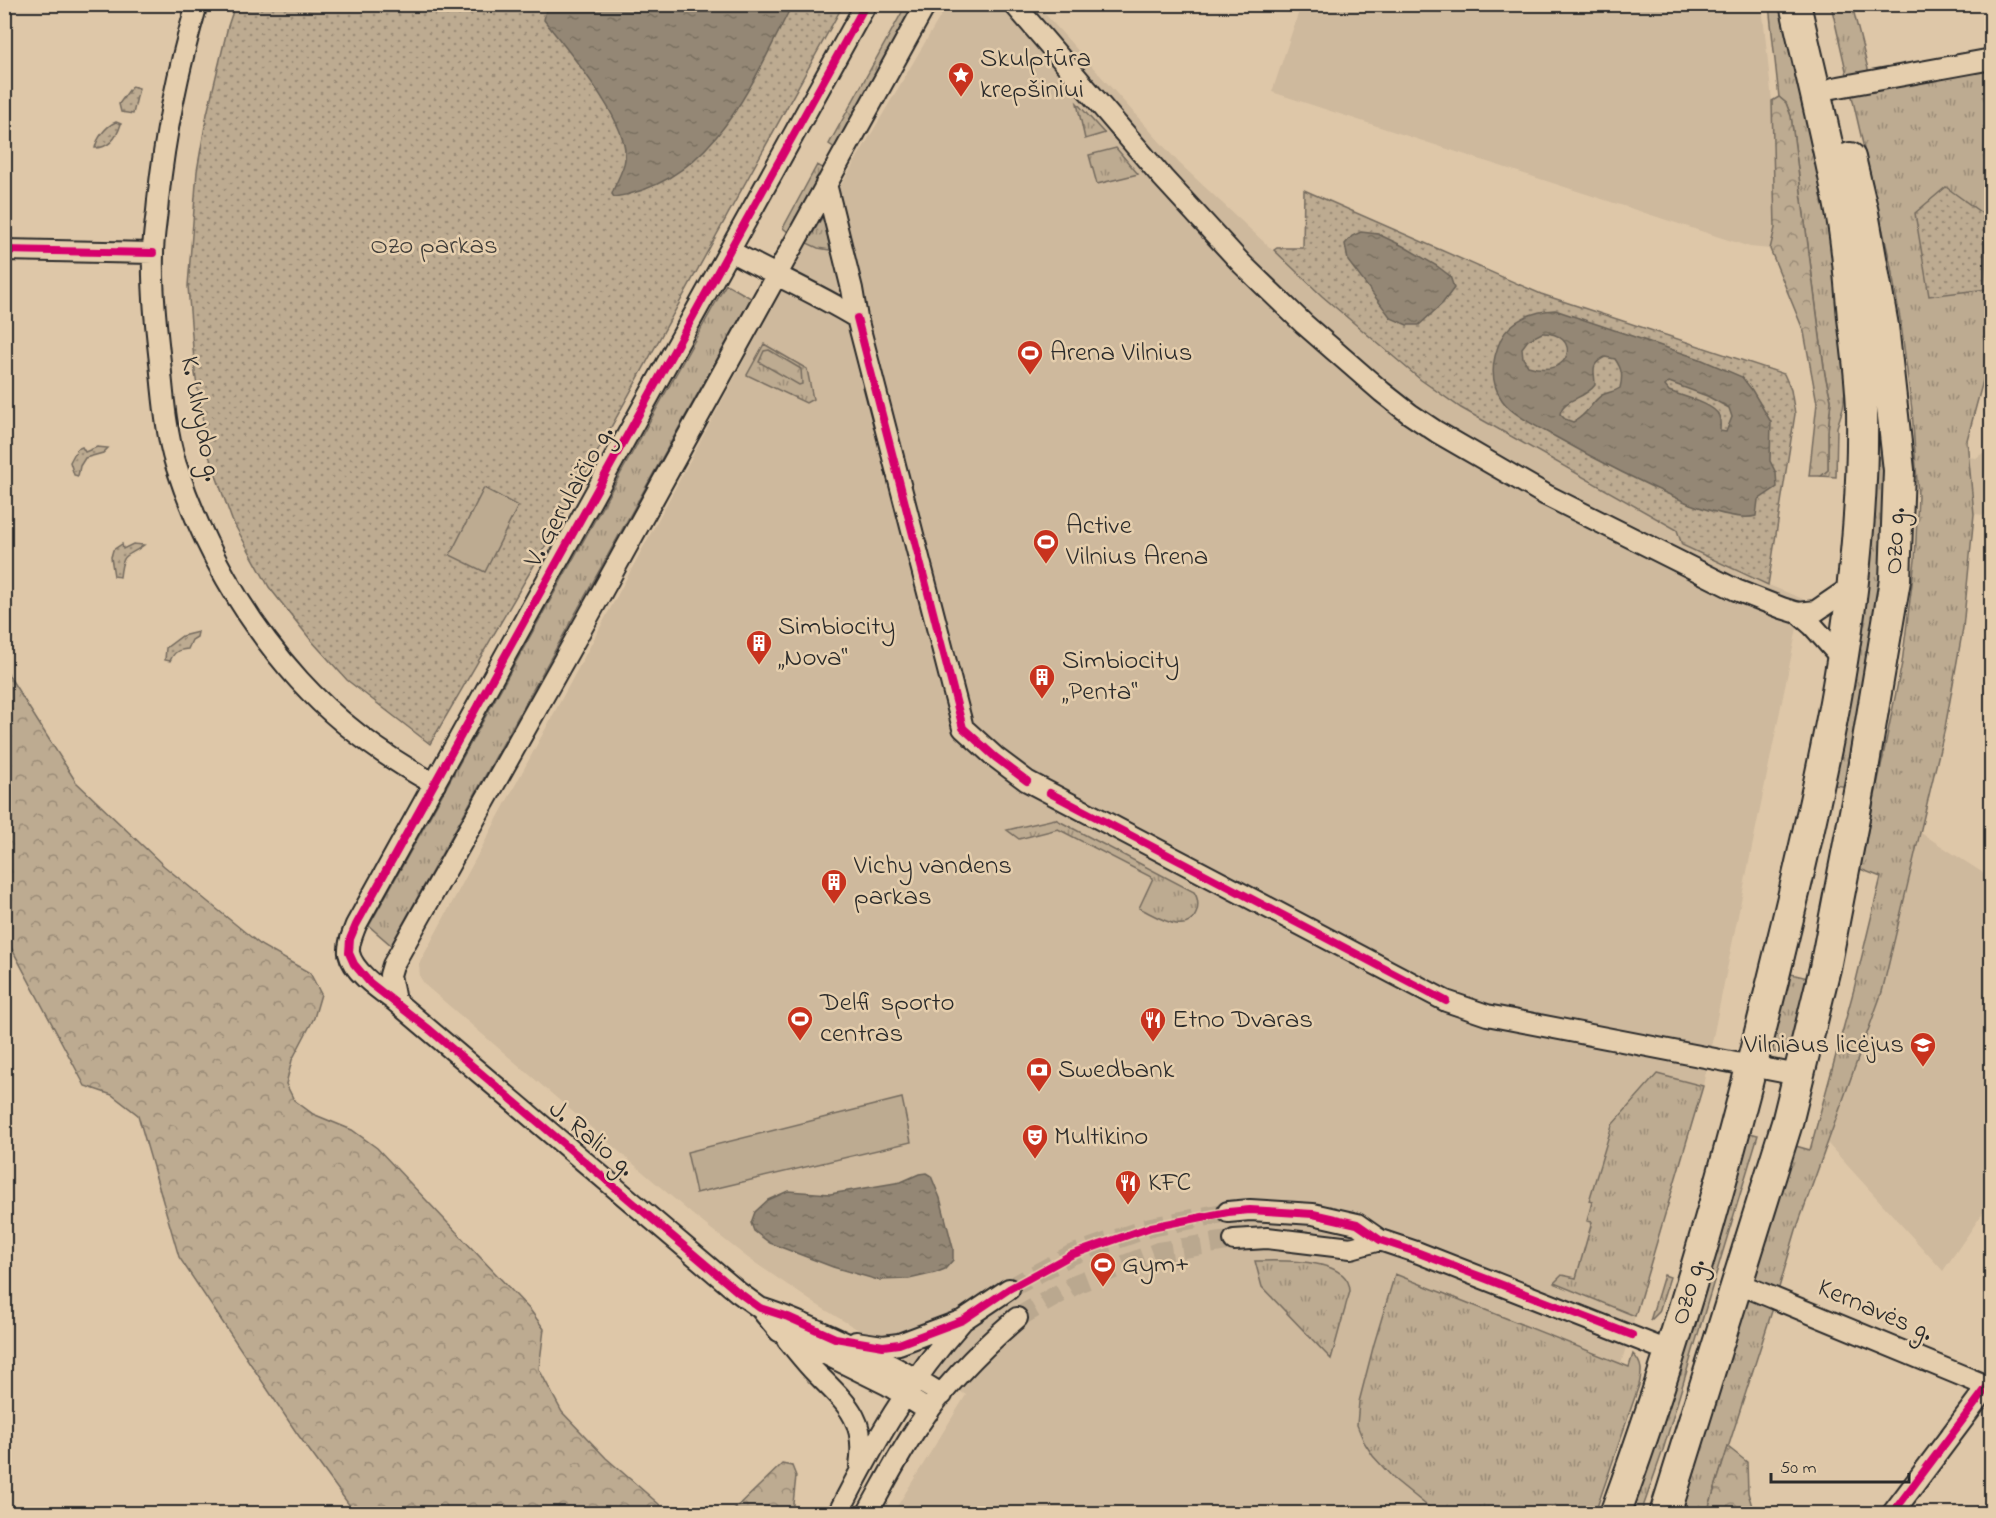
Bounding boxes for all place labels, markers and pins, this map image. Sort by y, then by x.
place label: Skulptūra krepšiniui [980,40,1091,110]
place icon: Skulptūra krepšiniui [946,60,976,98]
place label: Arena Vilnius [1050,334,1192,373]
sports icon: Arena Vilnius [1015,338,1045,376]
place label: Active Vilnius Arena [1065,507,1208,577]
sports icon: Active Vilnius Arena [1031,527,1061,565]
place label: Simbiocity „Nova“ [778,608,895,678]
building icon: Simbiocity „Nova“ [744,628,774,666]
place label: Simbiocity „Penta“ [1062,642,1179,712]
building icon: Simbiocity „Penta“ [1027,662,1057,700]
place label: Vichy vandens parkas [853,847,1012,917]
building icon: Vichy vandens parkas [819,867,849,905]
place label: Delfi sporto centras [819,984,955,1054]
place label: Etno Dvaras [1172,1001,1313,1040]
sports icon: Delfi sporto centras [785,1004,815,1042]
restaurant icon: Etno Dvaras [1138,1005,1168,1043]
place label: Vilniaus licėjus [1743,1026,1904,1065]
school or university icon: Vilniaus licėjus [1908,1030,1938,1068]
place label: Swedbank [1058,1051,1174,1090]
bank icon: Swedbank [1024,1055,1054,1093]
place label: Multikino [1054,1118,1148,1157]
theatre icon: Multikino [1020,1122,1050,1160]
place label: KFC [1148,1164,1191,1203]
restaurant icon: KFC [1113,1168,1143,1206]
place label: Gym+ [1122,1246,1189,1285]
sports icon: Gym+ [1088,1250,1118,1288]

